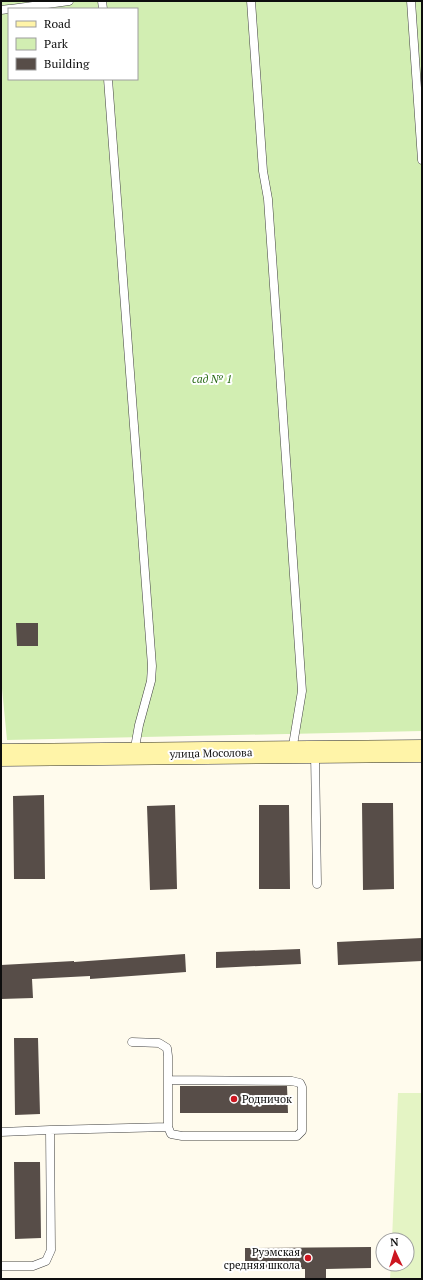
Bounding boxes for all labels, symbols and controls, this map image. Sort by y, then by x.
legend [8,8,138,80]
text: Road [44,16,71,31]
text: Park [44,36,69,51]
text: Building [44,56,90,71]
park label: сад № 1 [192,372,232,386]
street label: улица Мосолова [168,745,253,761]
place label: Родничок [242,1092,292,1106]
marker: Родничок [229,1094,239,1104]
north arrow [375,1232,415,1272]
text: N [390,1235,400,1249]
place label: Руэмская средняя школа [224,1245,300,1272]
marker: Руэмская средняя школа [303,1253,313,1263]

